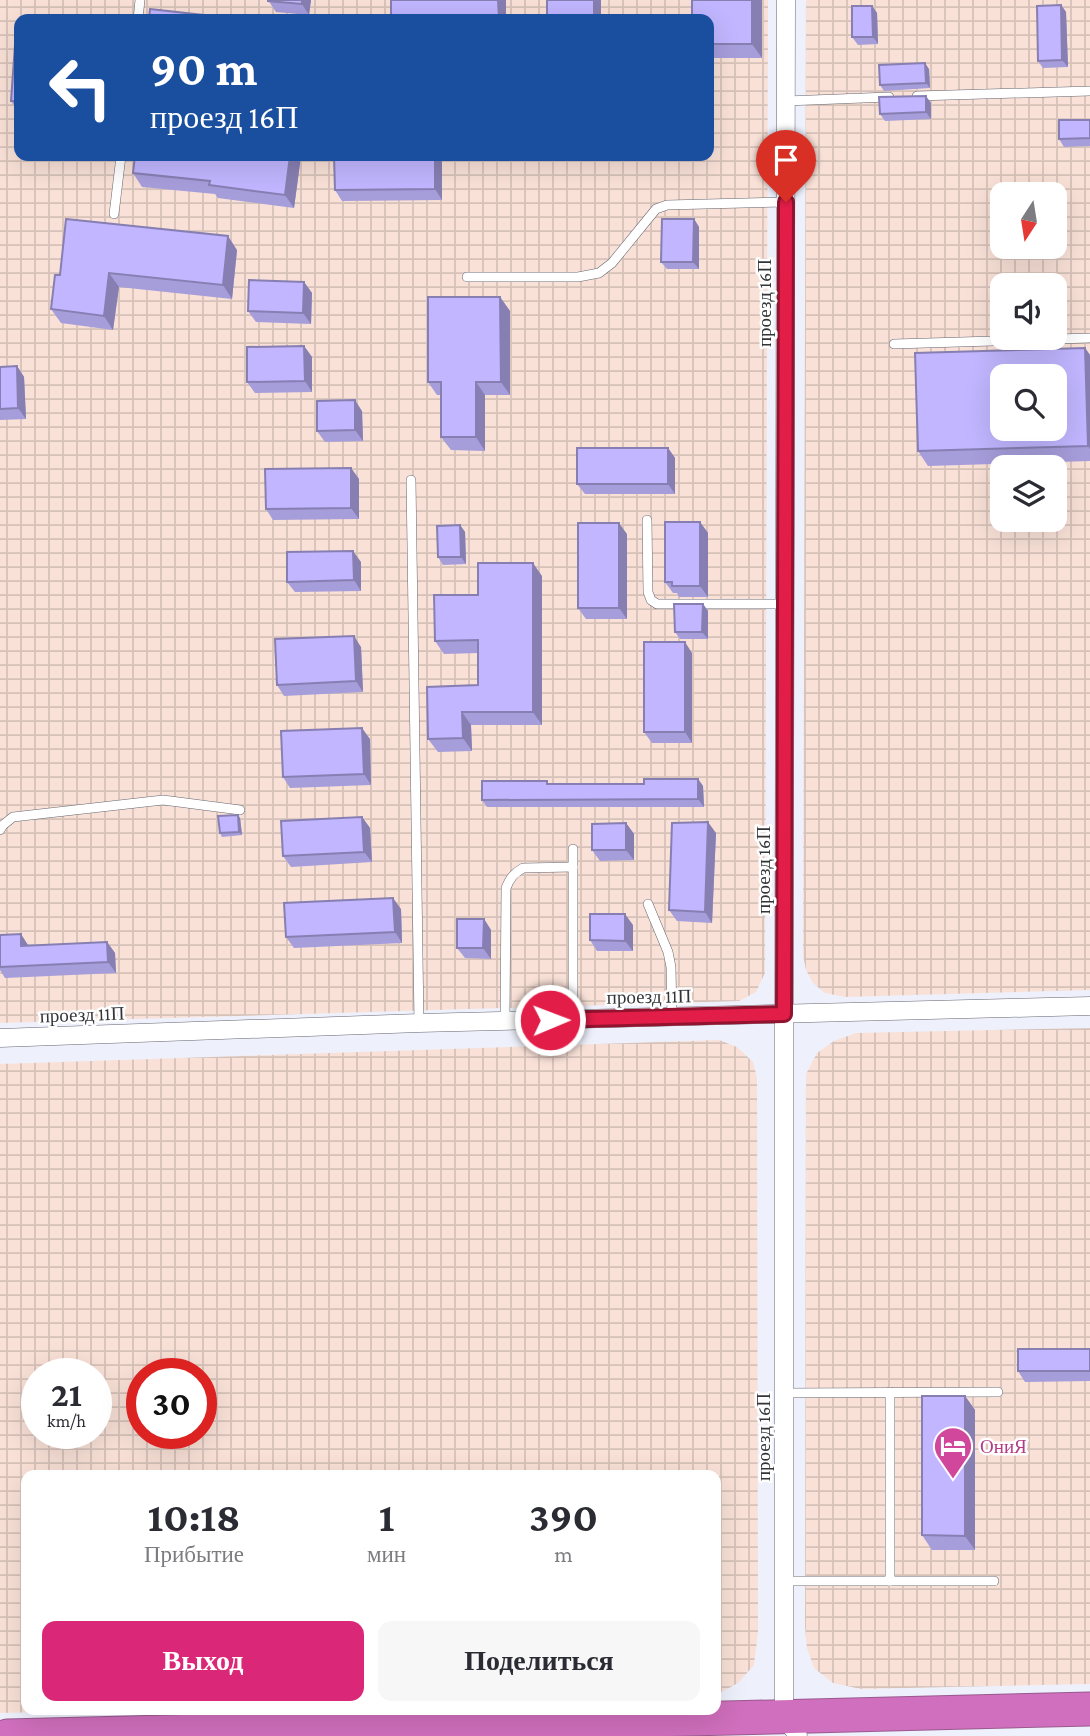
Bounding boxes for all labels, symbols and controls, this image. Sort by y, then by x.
text: 90 m [150,41,257,96]
icon: left [35,42,126,133]
text: проезд 16П [150,99,298,135]
pin [756,130,816,202]
icon: arrive [767,141,805,179]
north arrow [990,182,1068,259]
map controls [990,182,1067,532]
street label: проезд 16П [754,259,775,347]
button: sound [990,273,1067,350]
button: search [990,364,1067,441]
button: layers [990,455,1067,532]
street label: проезд 16П [753,826,774,914]
position arrow [513,983,587,1057]
street label: проезд 11П [606,985,692,1008]
street label: проезд 11П [39,1003,125,1026]
speed limit sign: 30 [126,1358,217,1449]
text: 21 [51,1375,82,1414]
street label: проезд 16П [753,1393,774,1481]
text: km/h [47,1411,86,1431]
hotel icon: ОниЯ [932,1425,974,1480]
place label: ОниЯ [980,1436,1027,1457]
text: 10:18 [147,1493,241,1540]
text: 1 [379,1493,394,1540]
text: 390 [529,1493,598,1540]
text: Прибытие [144,1541,244,1567]
text: мин [367,1541,406,1567]
text: m [554,1541,573,1567]
button: Выход [42,1621,364,1701]
button: Поделиться [378,1621,700,1701]

